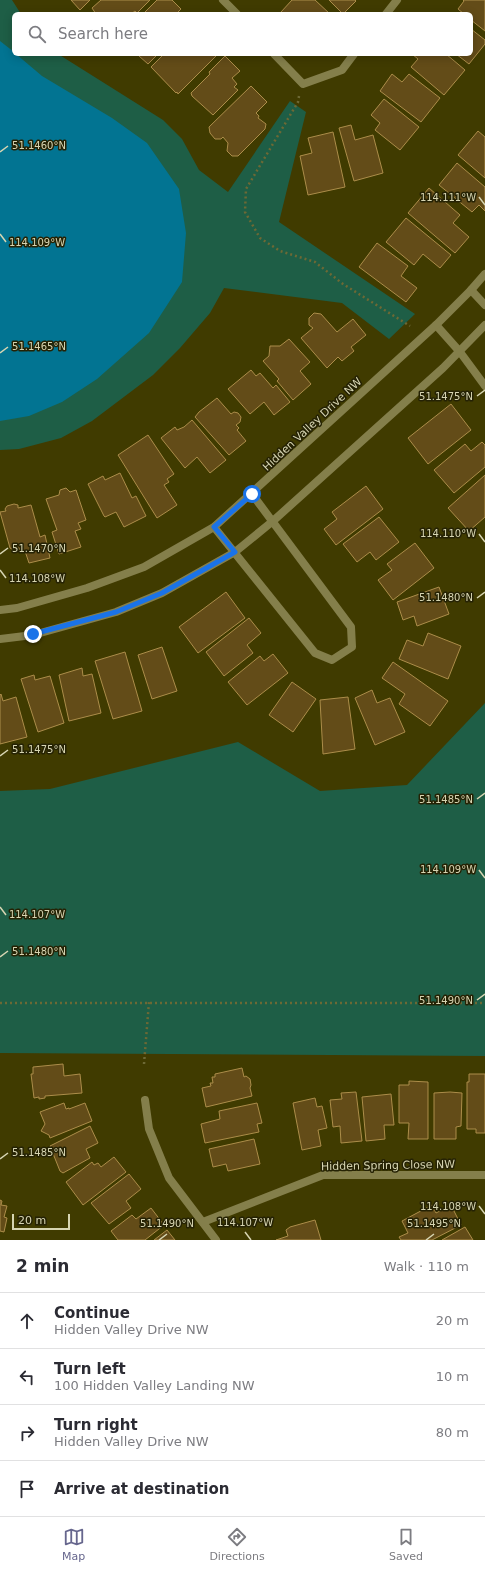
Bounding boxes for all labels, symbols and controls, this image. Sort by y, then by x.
search box [12,12,473,56]
icon: search [26,23,48,45]
text: Search here [58,25,148,43]
text: 51.1460°N [12,140,66,151]
text: 114.111°W [420,192,476,203]
text: 114.109°W [9,237,65,248]
text: 51.1465°N [12,341,66,352]
street label: Hidden Valley Drive NW [260,375,365,474]
text: 51.1475°N [419,391,473,402]
route start [243,485,261,503]
text: 114.110°W [420,528,476,539]
text: 51.1470°N [12,543,66,554]
text: 114.108°W [9,573,65,584]
text: 51.1480°N [419,592,473,603]
route end [24,625,42,643]
text: 51.1475°N [12,744,66,755]
text: 51.1485°N [419,794,473,805]
text: 114.109°W [420,864,476,875]
text: 114.107°W [9,909,65,920]
text: 51.1480°N [12,946,66,957]
text: 51.1490°N [419,995,473,1006]
text: 51.1485°N [12,1147,66,1158]
street label: Hidden Spring Close NW [321,1158,455,1173]
text: 114.108°W [420,1201,476,1212]
scale bar [12,1212,70,1231]
text: 20 m [18,1214,46,1227]
text: 114.107°W [217,1217,273,1228]
text: 51.1490°N [140,1218,194,1229]
text: 51.1495°N [407,1218,461,1229]
text: 2 min [16,1256,69,1276]
text: Walk · 110 m [384,1259,469,1274]
text: Continue [54,1304,130,1322]
icon: ahead [16,1310,38,1332]
text: 20 m [436,1313,469,1328]
text: Hidden Valley Drive NW [54,1322,209,1337]
text: Turn left [54,1360,126,1378]
icon: left [16,1366,38,1388]
text: 10 m [436,1369,469,1384]
text: 100 Hidden Valley Landing NW [54,1378,255,1393]
text: Turn right [54,1416,138,1434]
icon: right [16,1422,38,1444]
text: 80 m [436,1425,469,1440]
text: Hidden Valley Drive NW [54,1434,209,1449]
icon: arrive [16,1478,38,1500]
text: Arrive at destination [54,1480,229,1498]
tab: Map [62,1526,85,1563]
tab: Directions [209,1526,265,1563]
tab: Saved [389,1526,423,1563]

